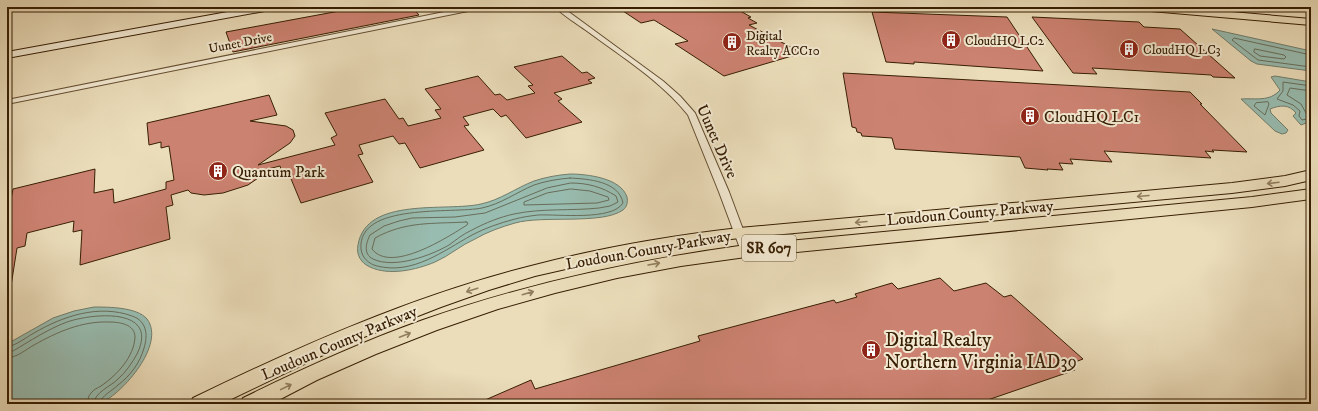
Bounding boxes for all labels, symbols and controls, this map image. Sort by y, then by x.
place label: Digital Realty ACC10 [746,28,820,59]
street label: Uunet Drive [207,29,273,57]
building icon: CloudHQ LC2 [940,29,962,51]
building icon: Digital Realty ACC10 [721,31,743,53]
place label: CloudHQ LC2 [965,33,1045,49]
building icon: CloudHQ LC3 [1118,38,1140,60]
place label: CloudHQ LC3 [1143,42,1221,58]
street label: Uunet Drive [692,101,742,182]
building icon: CloudHQ LC1 [1019,105,1041,127]
place label: CloudHQ LC1 [1044,107,1140,127]
building icon: Quantum Park [207,160,229,182]
place label: Quantum Park [232,162,325,182]
one-way arrow [1267,179,1280,187]
one-way arrow [1137,192,1150,200]
street label: Loudoun County Parkway [886,196,1055,230]
one-way arrow [855,218,868,226]
street label: Loudoun County Parkway [564,226,733,274]
road number: SR 607 [742,235,796,261]
one-way arrow [647,259,660,267]
one-way arrow [465,287,478,294]
one-way arrow [521,289,534,296]
street label: Loudoun County Parkway [258,301,421,385]
place label: Digital Realty Northern Virginia IAD39 [885,329,1077,374]
one-way arrow [398,330,410,338]
building icon: Digital Realty Northern Virginia IAD39 [860,339,882,361]
one-way arrow [279,383,291,390]

